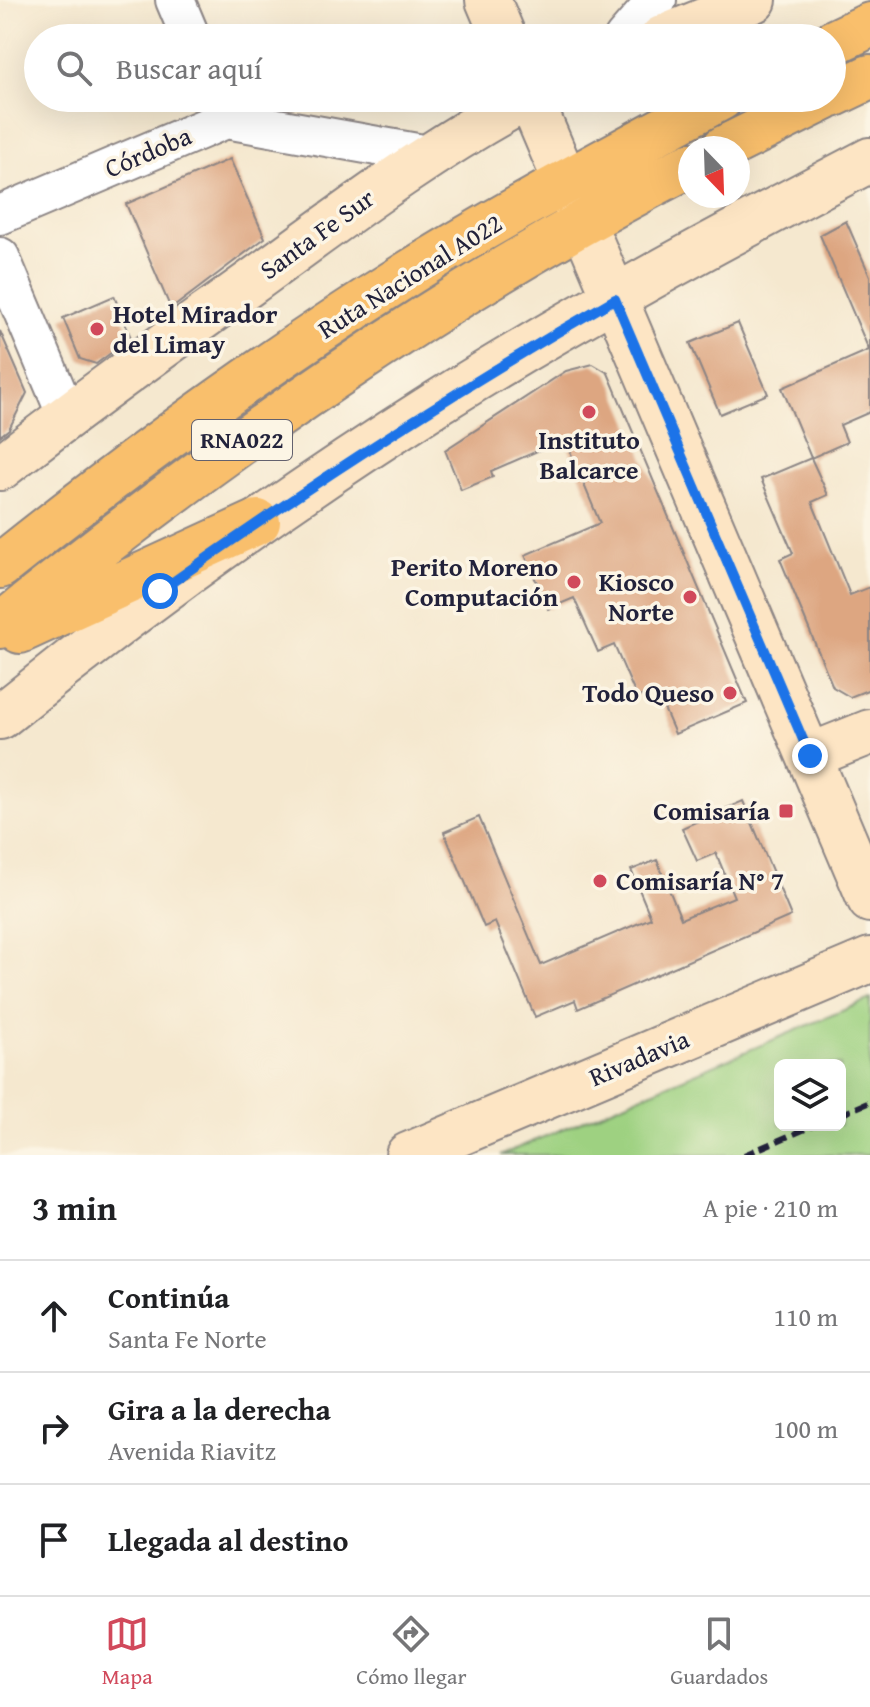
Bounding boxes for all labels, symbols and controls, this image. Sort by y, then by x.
search box [24,24,846,112]
icon: search [52,46,96,90]
text: Buscar aquí [116,46,262,90]
street label: Córdoba [98,116,198,187]
north arrow [678,136,750,208]
street label: Santa Fe Sur [251,178,383,289]
street label: Ruta Nacional A022 [310,203,509,348]
place label: Hotel Mirador del Limay [113,294,277,363]
marker: Hotel Mirador del Limay [88,320,106,338]
marker: Instituto Balcarce [580,403,598,421]
road number: RNA022 [192,420,292,460]
place label: Instituto Balcarce [538,420,640,489]
place label: Perito Moreno Computación [391,547,559,616]
place label: Kiosco Norte [599,562,674,631]
route start [142,573,178,609]
marker: Perito Moreno Computación [565,573,583,591]
marker: Kiosco Norte [681,588,699,606]
place label: Todo Queso [582,673,714,712]
marker: Todo Queso [721,684,739,702]
route end [792,738,828,774]
place label: Comisaría [653,791,771,830]
marker: Comisaría [777,802,795,820]
place label: Comisaría N° 7 [616,861,784,900]
marker: Comisaría N° 7 [591,872,609,890]
street label: Rivadavia [583,1019,696,1096]
map controls [774,1059,846,1131]
button: layers [774,1059,846,1131]
text: 3 min [32,1183,117,1232]
text: A pie · 210 m [703,1188,838,1227]
text: Continúa [108,1275,230,1319]
icon: ahead [32,1294,76,1338]
text: 110 m [773,1297,838,1336]
text: Santa Fe Norte [108,1319,267,1358]
text: Gira a la derecha [108,1387,331,1431]
icon: right [32,1406,76,1450]
text: 100 m [773,1409,838,1448]
text: Avenida Riavitz [108,1431,276,1470]
icon: arrive [32,1518,76,1562]
text: Llegada al destino [108,1518,349,1562]
tab: Mapa [102,1612,153,1692]
tab: Cómo llegar [356,1612,467,1692]
tab: Guardados [670,1612,768,1692]

